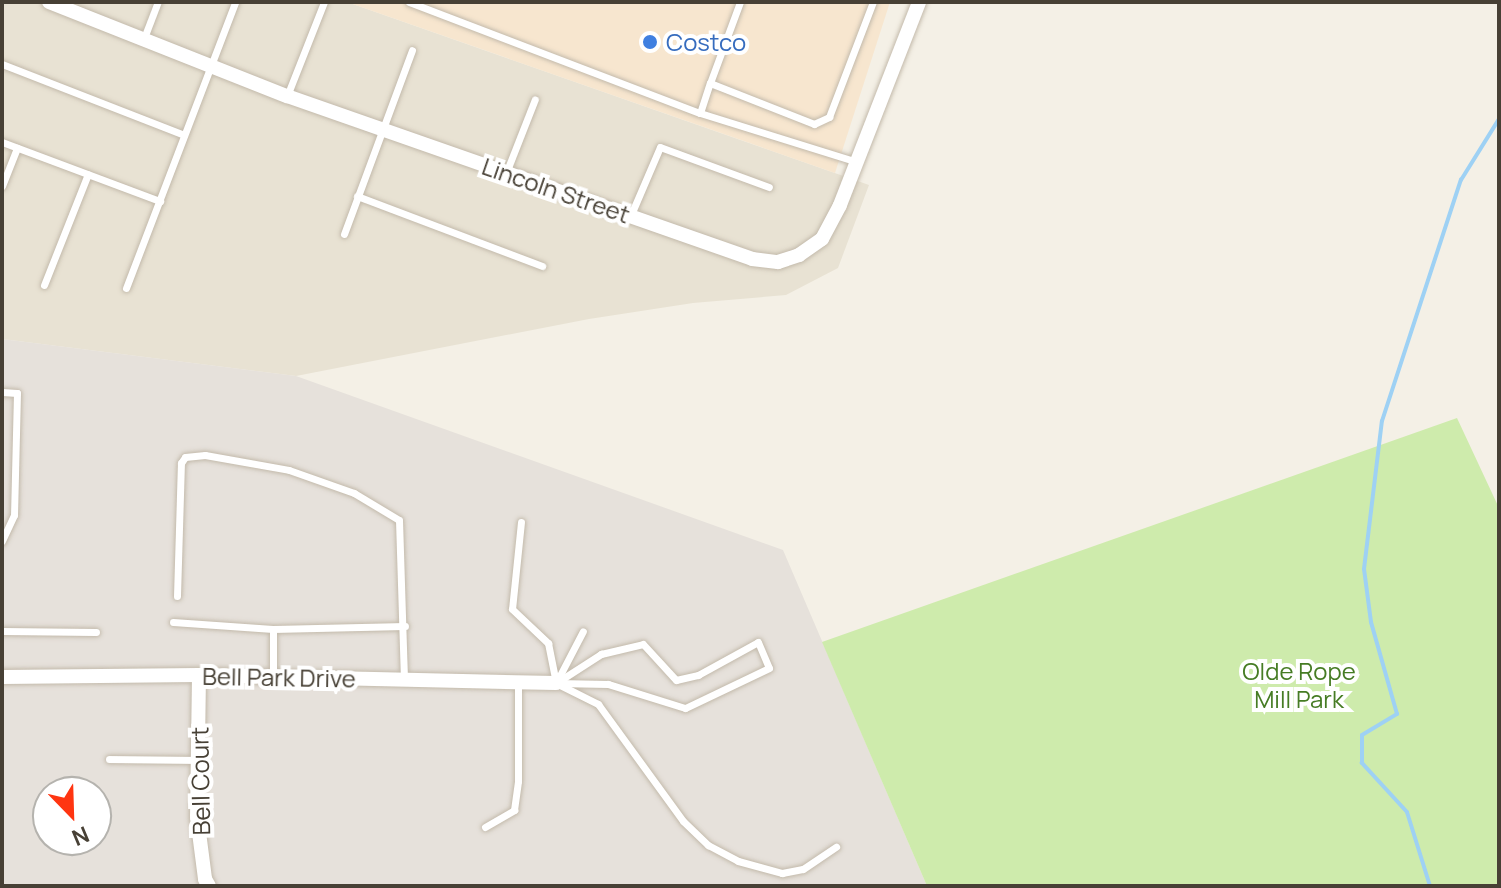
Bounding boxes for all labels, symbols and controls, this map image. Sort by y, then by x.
place label: Costco [666,28,746,56]
marker: Costco [641,33,659,51]
street label: Lincoln Street [478,151,634,229]
park label: Olde Rope Mill Park [1242,657,1356,713]
street label: Bell Park Drive [202,661,356,693]
street label: Bell Court [185,726,215,836]
north arrow [32,776,112,856]
text: N [67,819,94,853]

